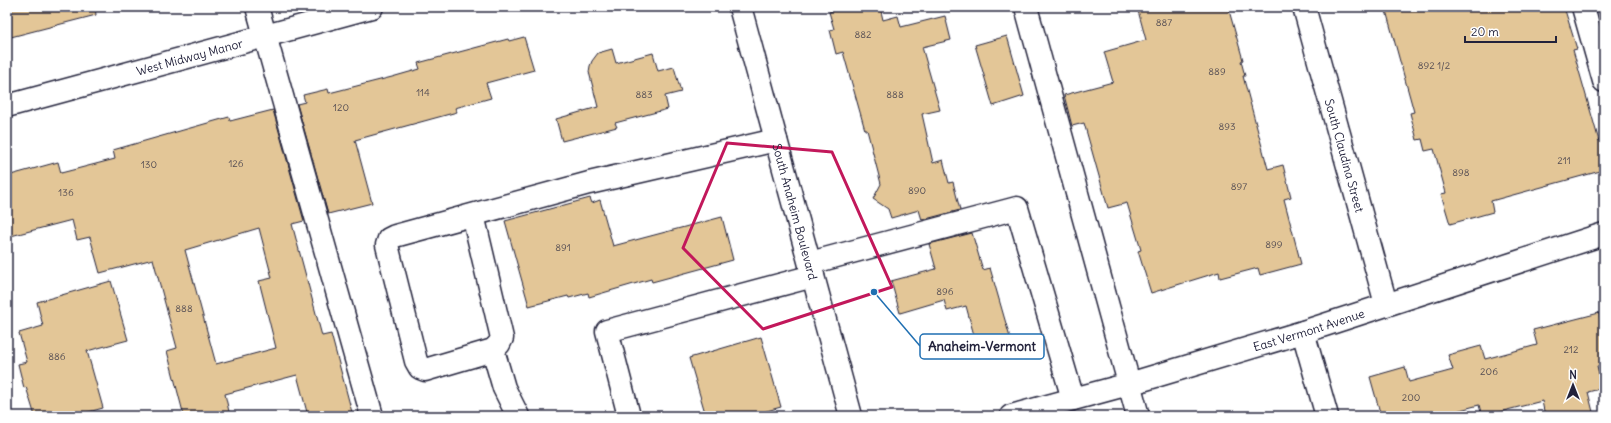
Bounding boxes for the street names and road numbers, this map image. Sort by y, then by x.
street label: West Midway Manor [134,35,244,78]
street label: South Claudina Street [1322,97,1368,214]
street label: South Anaheim Boulevard [770,142,821,281]
street label: East Vermont Avenue [1251,305,1366,354]

